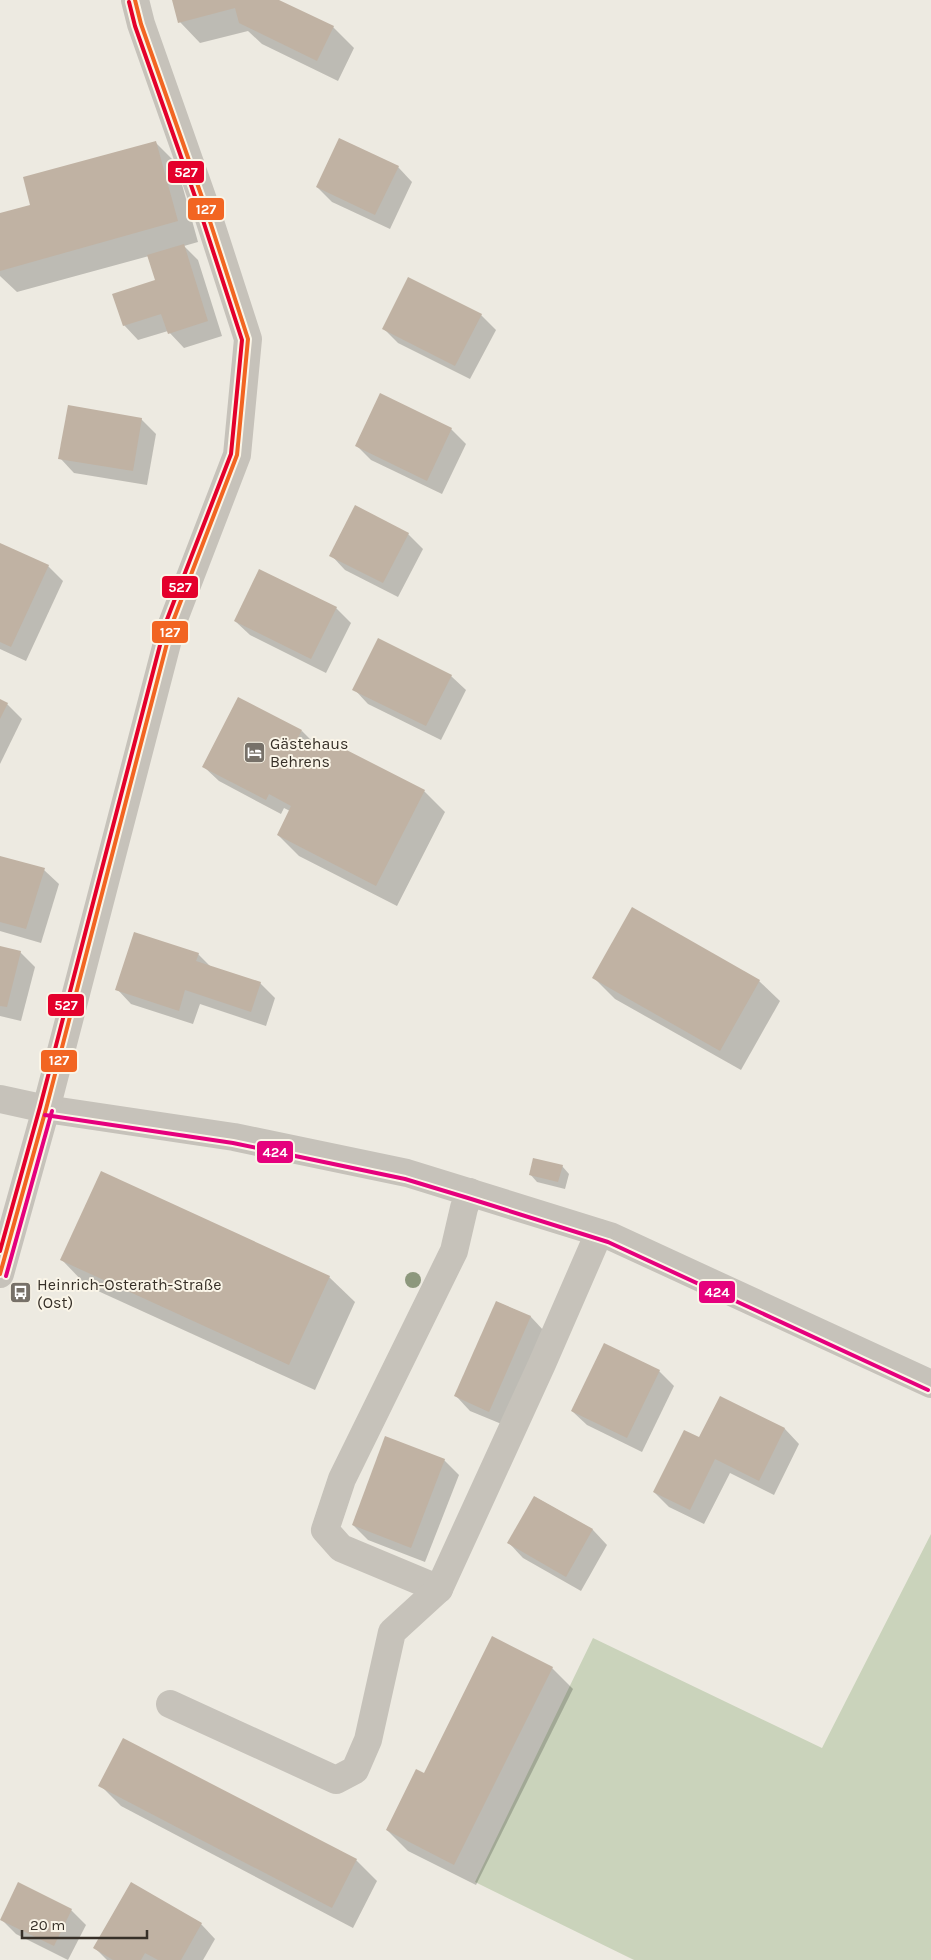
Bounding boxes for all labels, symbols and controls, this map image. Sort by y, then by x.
line badge: 527 [167,160,205,184]
text: 527 [174,164,198,181]
line badge: 127 [187,197,225,221]
text: 127 [196,201,216,218]
line badge: 527 [161,575,199,599]
text: 527 [168,579,192,596]
line badge: 127 [151,620,189,644]
text: 127 [160,624,180,641]
place label: Gästehaus Behrens [270,734,348,771]
hotel icon: Gästehaus Behrens [242,740,266,764]
line badge: 527 [47,993,85,1017]
text: 527 [54,997,78,1014]
line badge: 127 [40,1049,78,1073]
text: 127 [49,1052,69,1069]
line badge: 424 [256,1140,294,1164]
text: 424 [262,1144,288,1161]
place label: Heinrich-Osterath-Straße (Ost) [37,1275,221,1312]
line badge: 424 [698,1280,736,1304]
bus stop icon: Heinrich-Osterath-Straße (Ost) [9,1281,33,1305]
text: 424 [704,1284,730,1301]
scale bar [22,1908,148,1940]
text: 20 m [30,1916,65,1934]

